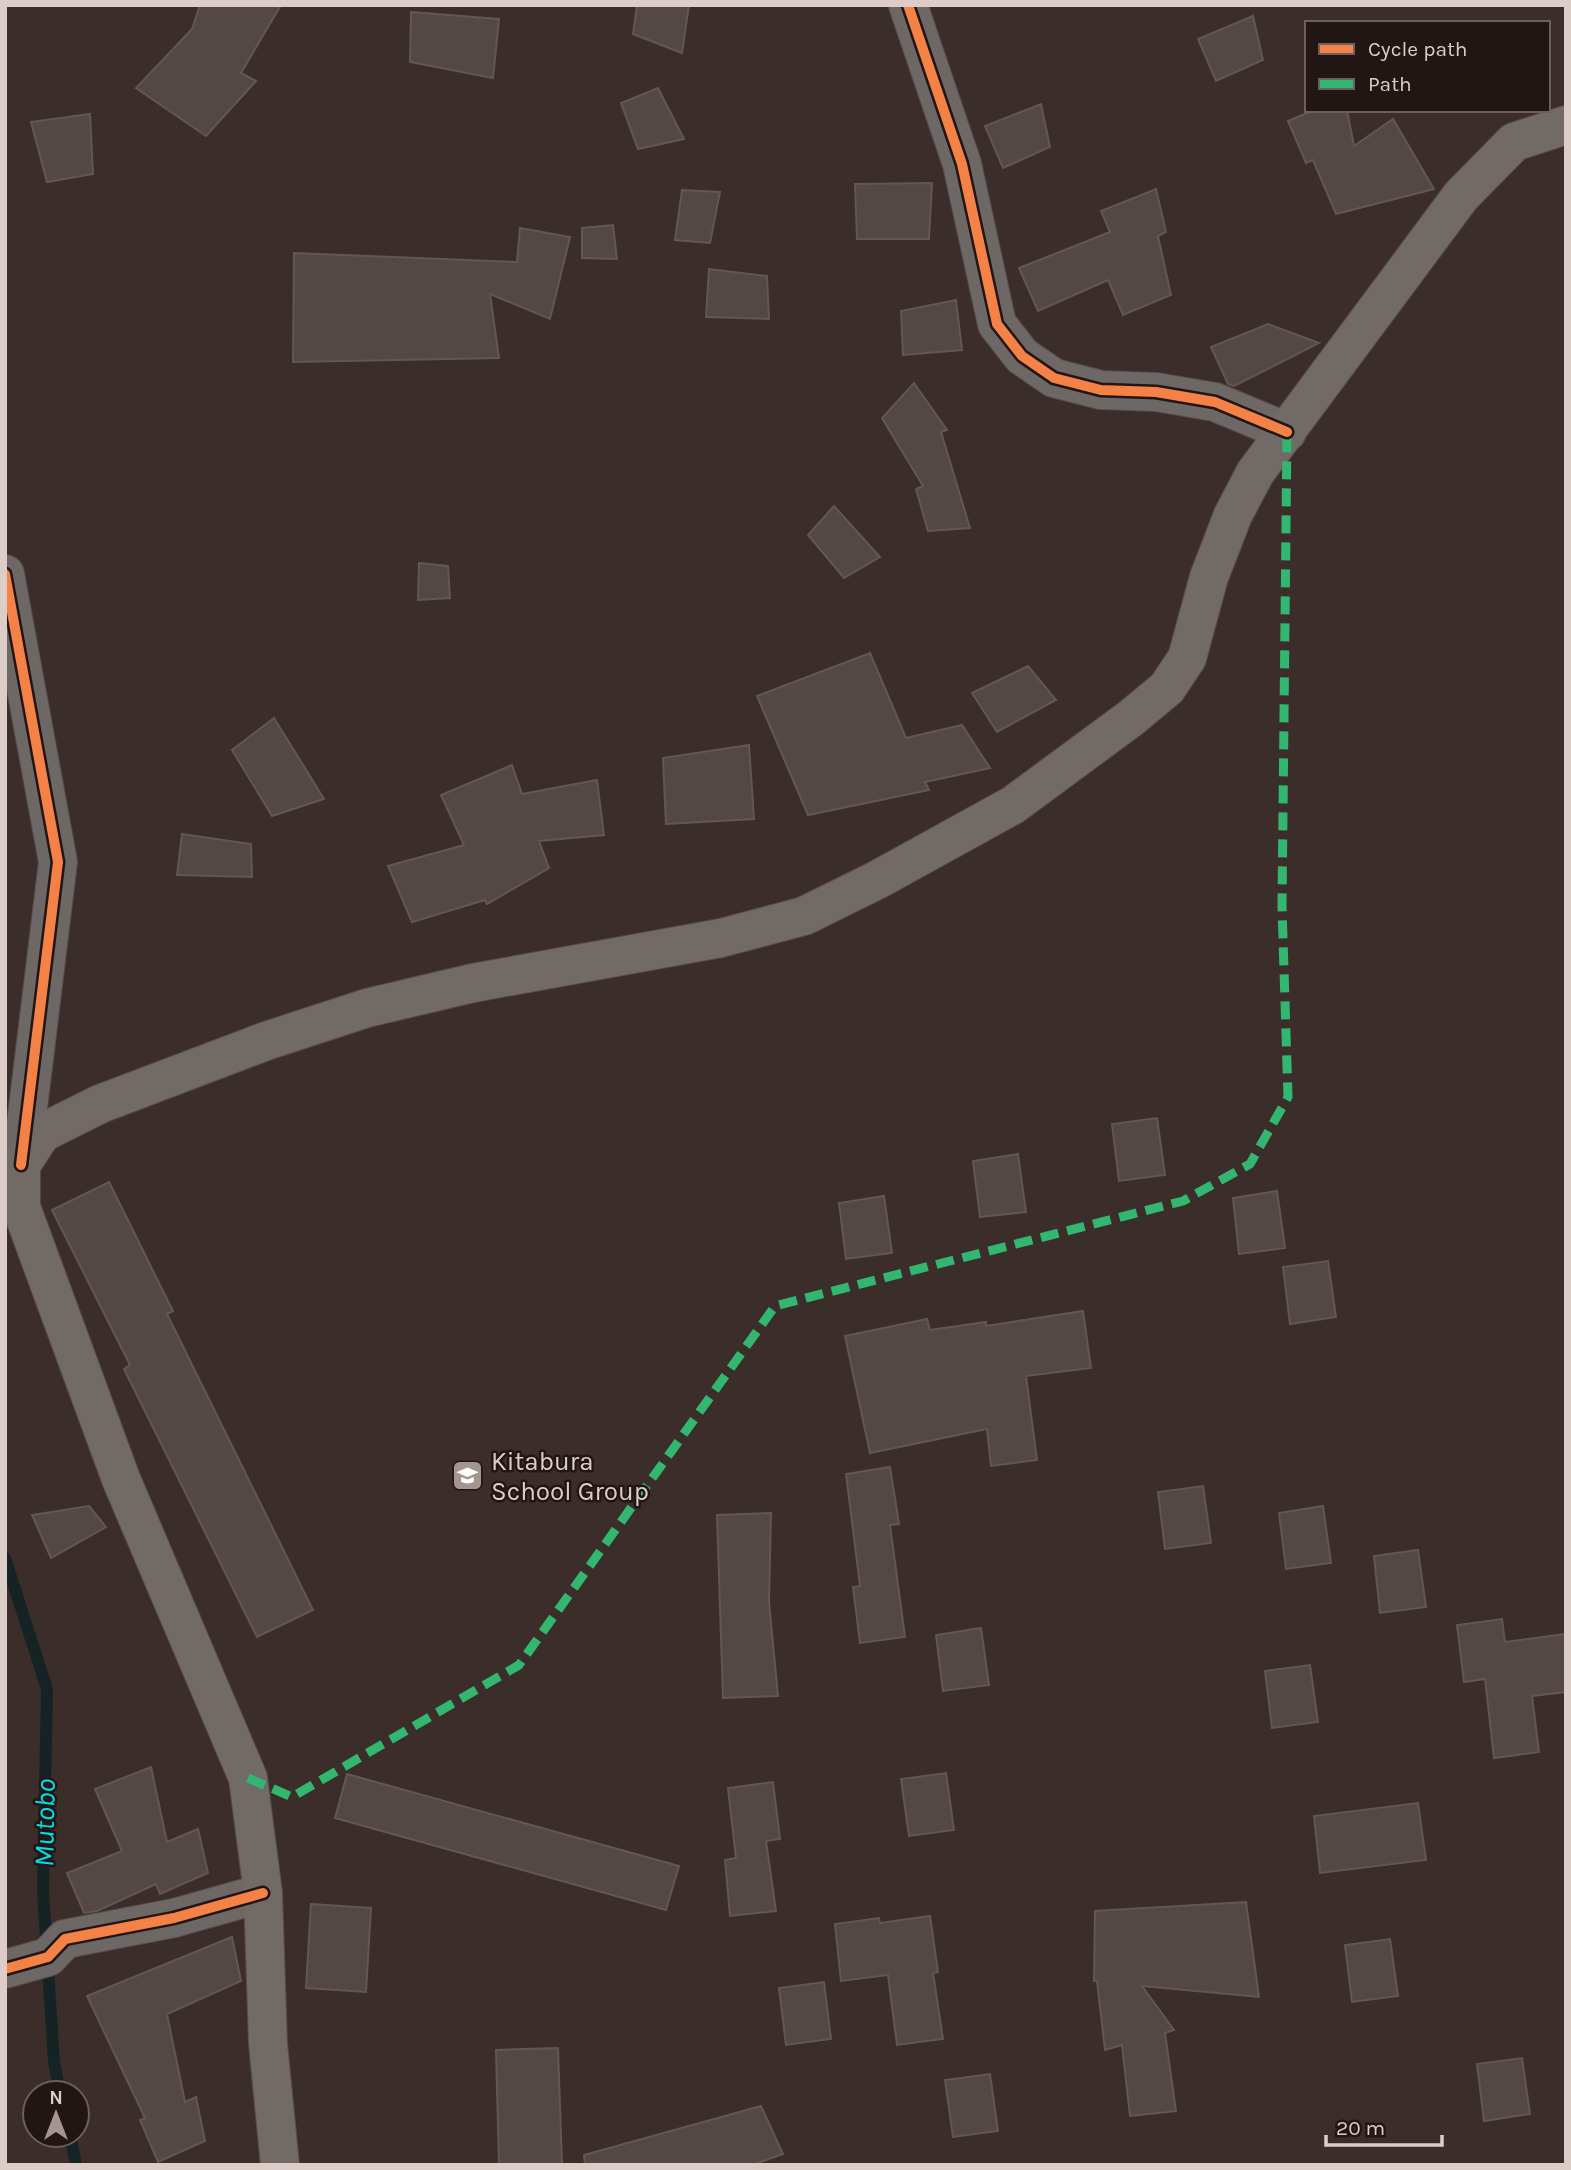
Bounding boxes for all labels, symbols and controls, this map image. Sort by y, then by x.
legend [1305,21,1550,112]
text: Cycle path [1368,37,1468,61]
text: Path [1368,72,1412,96]
place label: Kitabura School Group [491,1446,649,1507]
school or university icon: Kitabura School Group [451,1459,485,1493]
water label: Mutobo [27,1778,62,1867]
north arrow [21,2079,91,2149]
text: N [49,2087,63,2109]
scale bar [1326,2104,1442,2148]
text: 20 m [1336,2116,1385,2140]

